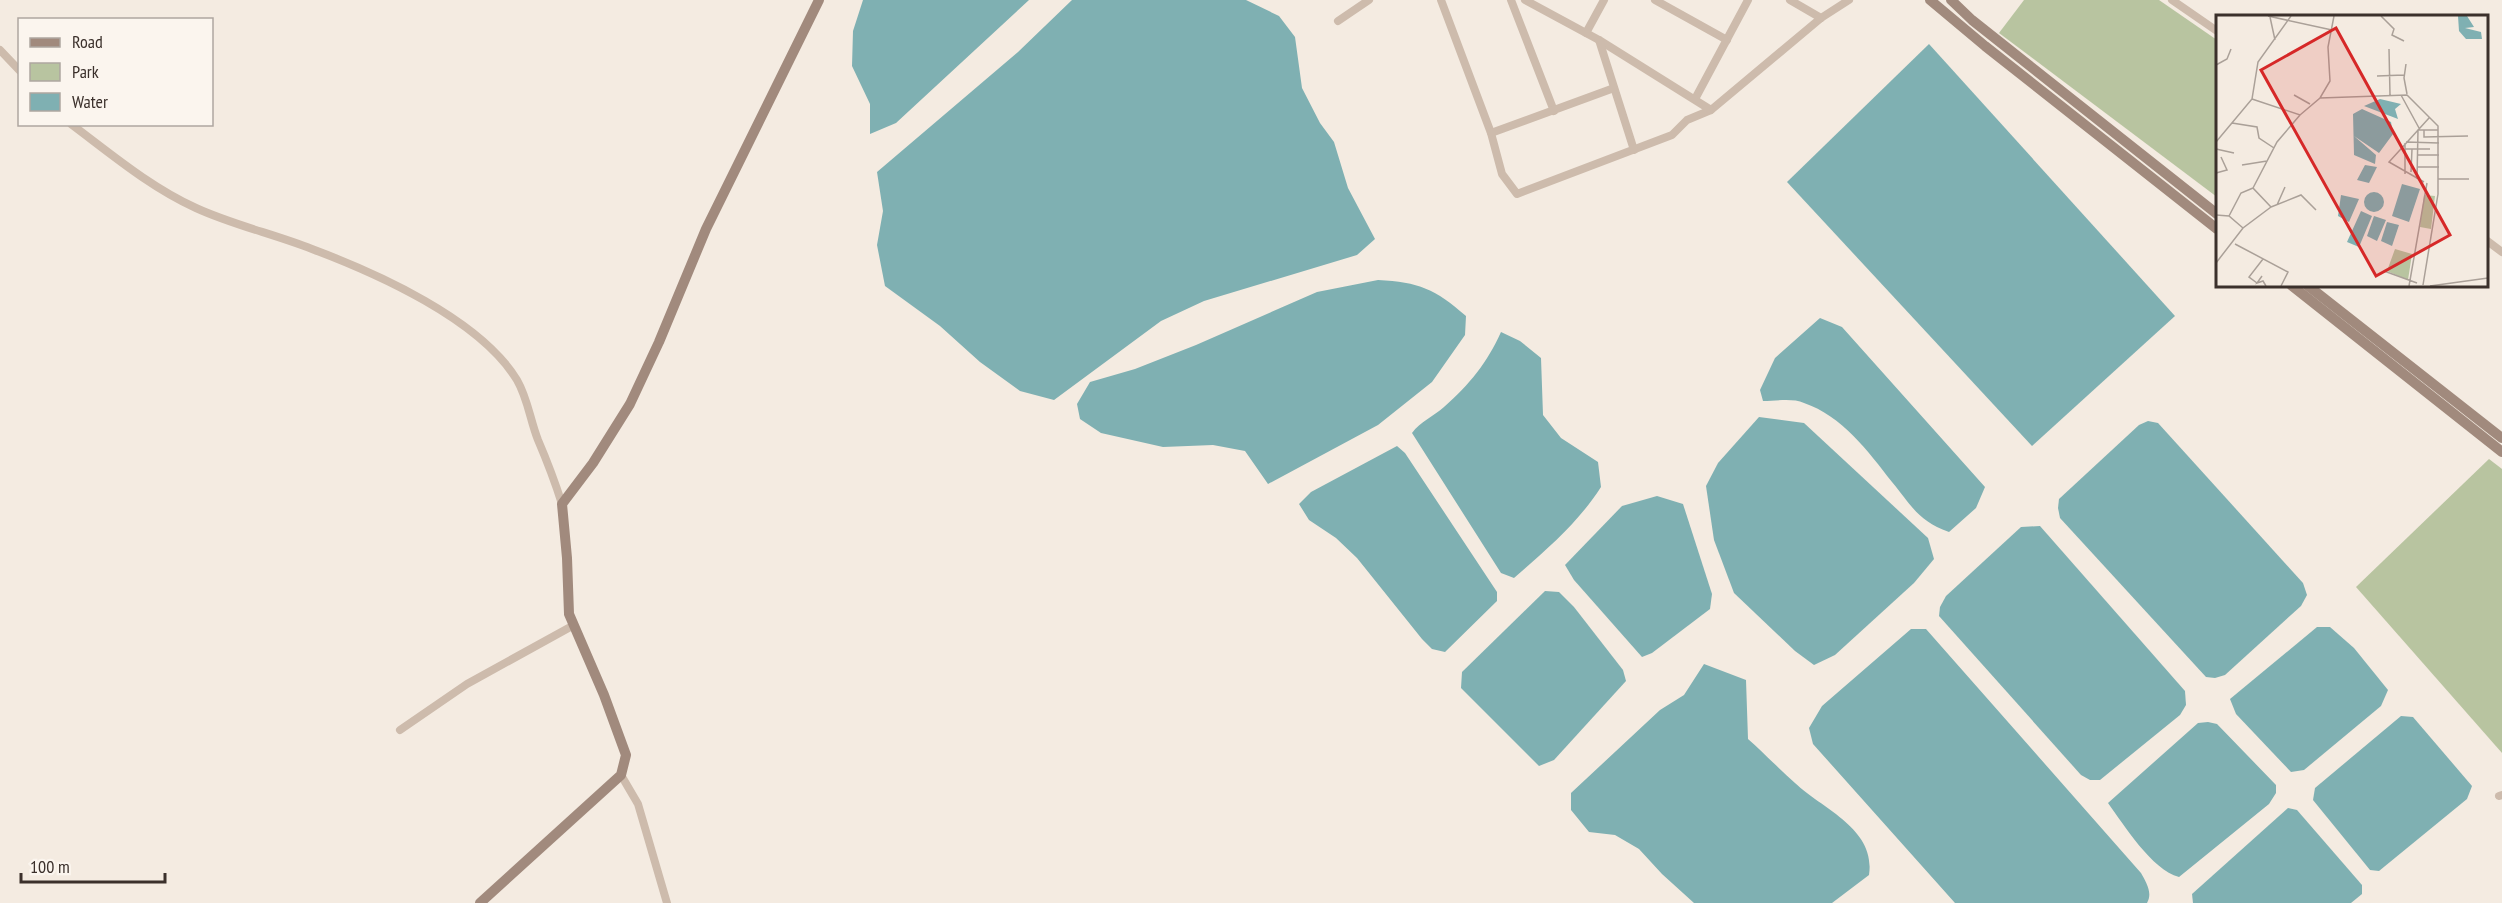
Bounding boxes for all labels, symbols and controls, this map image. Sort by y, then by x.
inset map [2216,15,2487,286]
legend [18,18,213,126]
text: Road [72,30,103,53]
text: Park [72,60,99,83]
text: Water [72,90,108,113]
scale bar [21,846,165,884]
text: 100 m [30,855,70,878]

